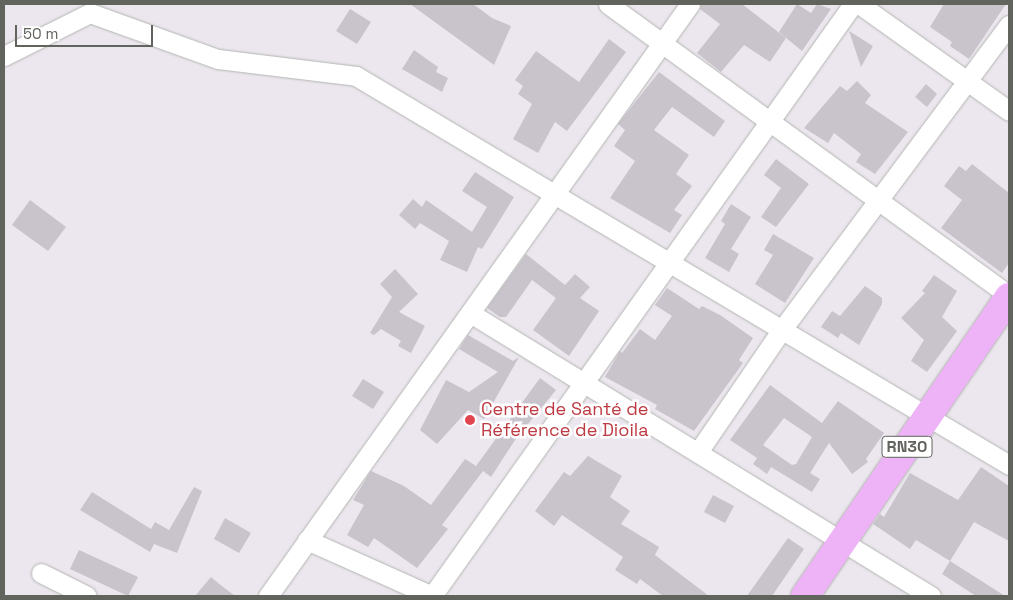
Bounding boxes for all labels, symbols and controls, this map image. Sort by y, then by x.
scale bar [18,15,155,47]
text: 50 m [23,24,58,43]
place label: Centre de Santé de Référence de Dioila [481,399,649,442]
marker: Centre de Santé de Référence de Dioila [463,413,477,427]
road number: RN30 [881,434,933,461]

